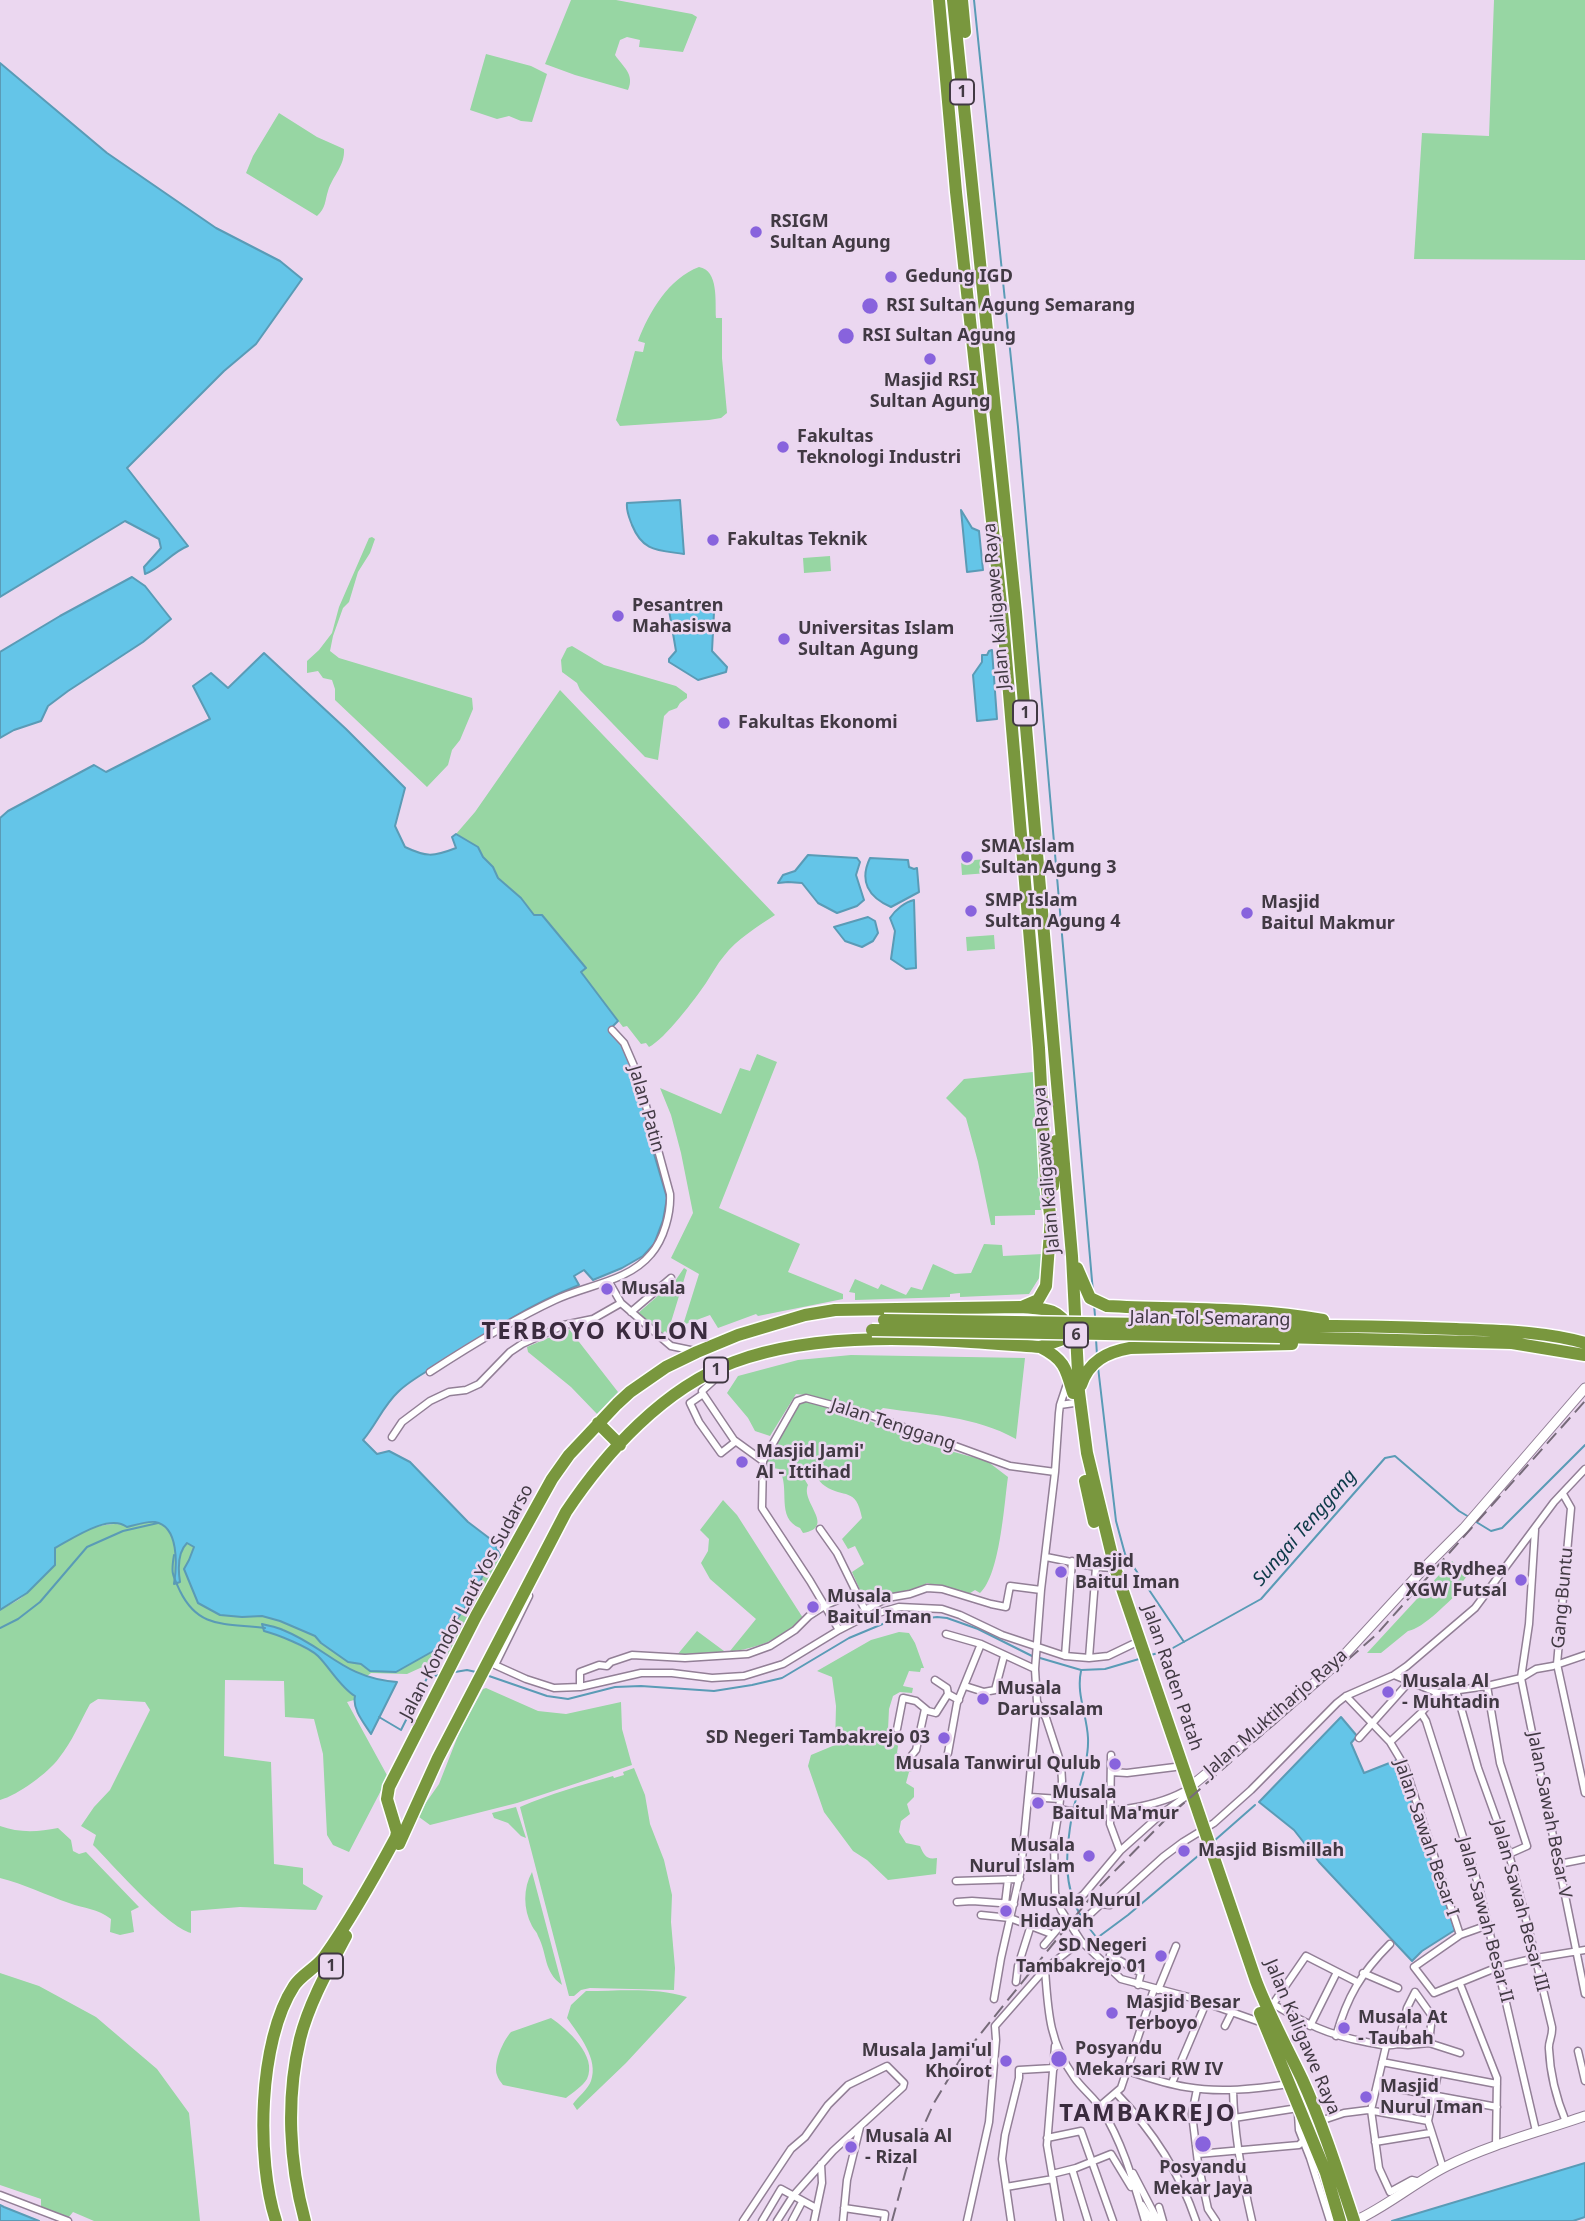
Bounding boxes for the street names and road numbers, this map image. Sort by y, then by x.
road number: 1 [950,80,974,104]
street label: Jalan Kaligawe Raya [979,522,1015,690]
road number: 1 [1013,700,1037,726]
street label: Jalan Patin [623,1063,669,1155]
street label: Jalan Kaligawe Raya [1029,1086,1065,1254]
street label: Jalan Tol Semarang [1129,1307,1291,1331]
road number: 6 [1064,1322,1088,1348]
road number: 1 [704,1358,728,1382]
street label: Jalan Tenggang [828,1395,958,1455]
street label: Jalan Komdor Laut Yos Sudarso [396,1481,538,1723]
street label: Gang Buntu [1548,1546,1578,1650]
street label: Jalan Raden Patah [1137,1602,1207,1754]
street label: Jalan Muktiharjo Raya [1200,1645,1352,1781]
street label: Jalan Sawah Besar V [1522,1730,1576,1900]
street label: Jalan Sawah Besar I [1389,1757,1463,1919]
street label: Jalan Sawah Besar III [1487,1818,1553,1994]
street label: Jalan Sawah Besar II [1453,1835,1517,2005]
road number: 1 [319,1954,343,1978]
street label: Jalan Kaligawe Raya [1259,1956,1345,2118]

